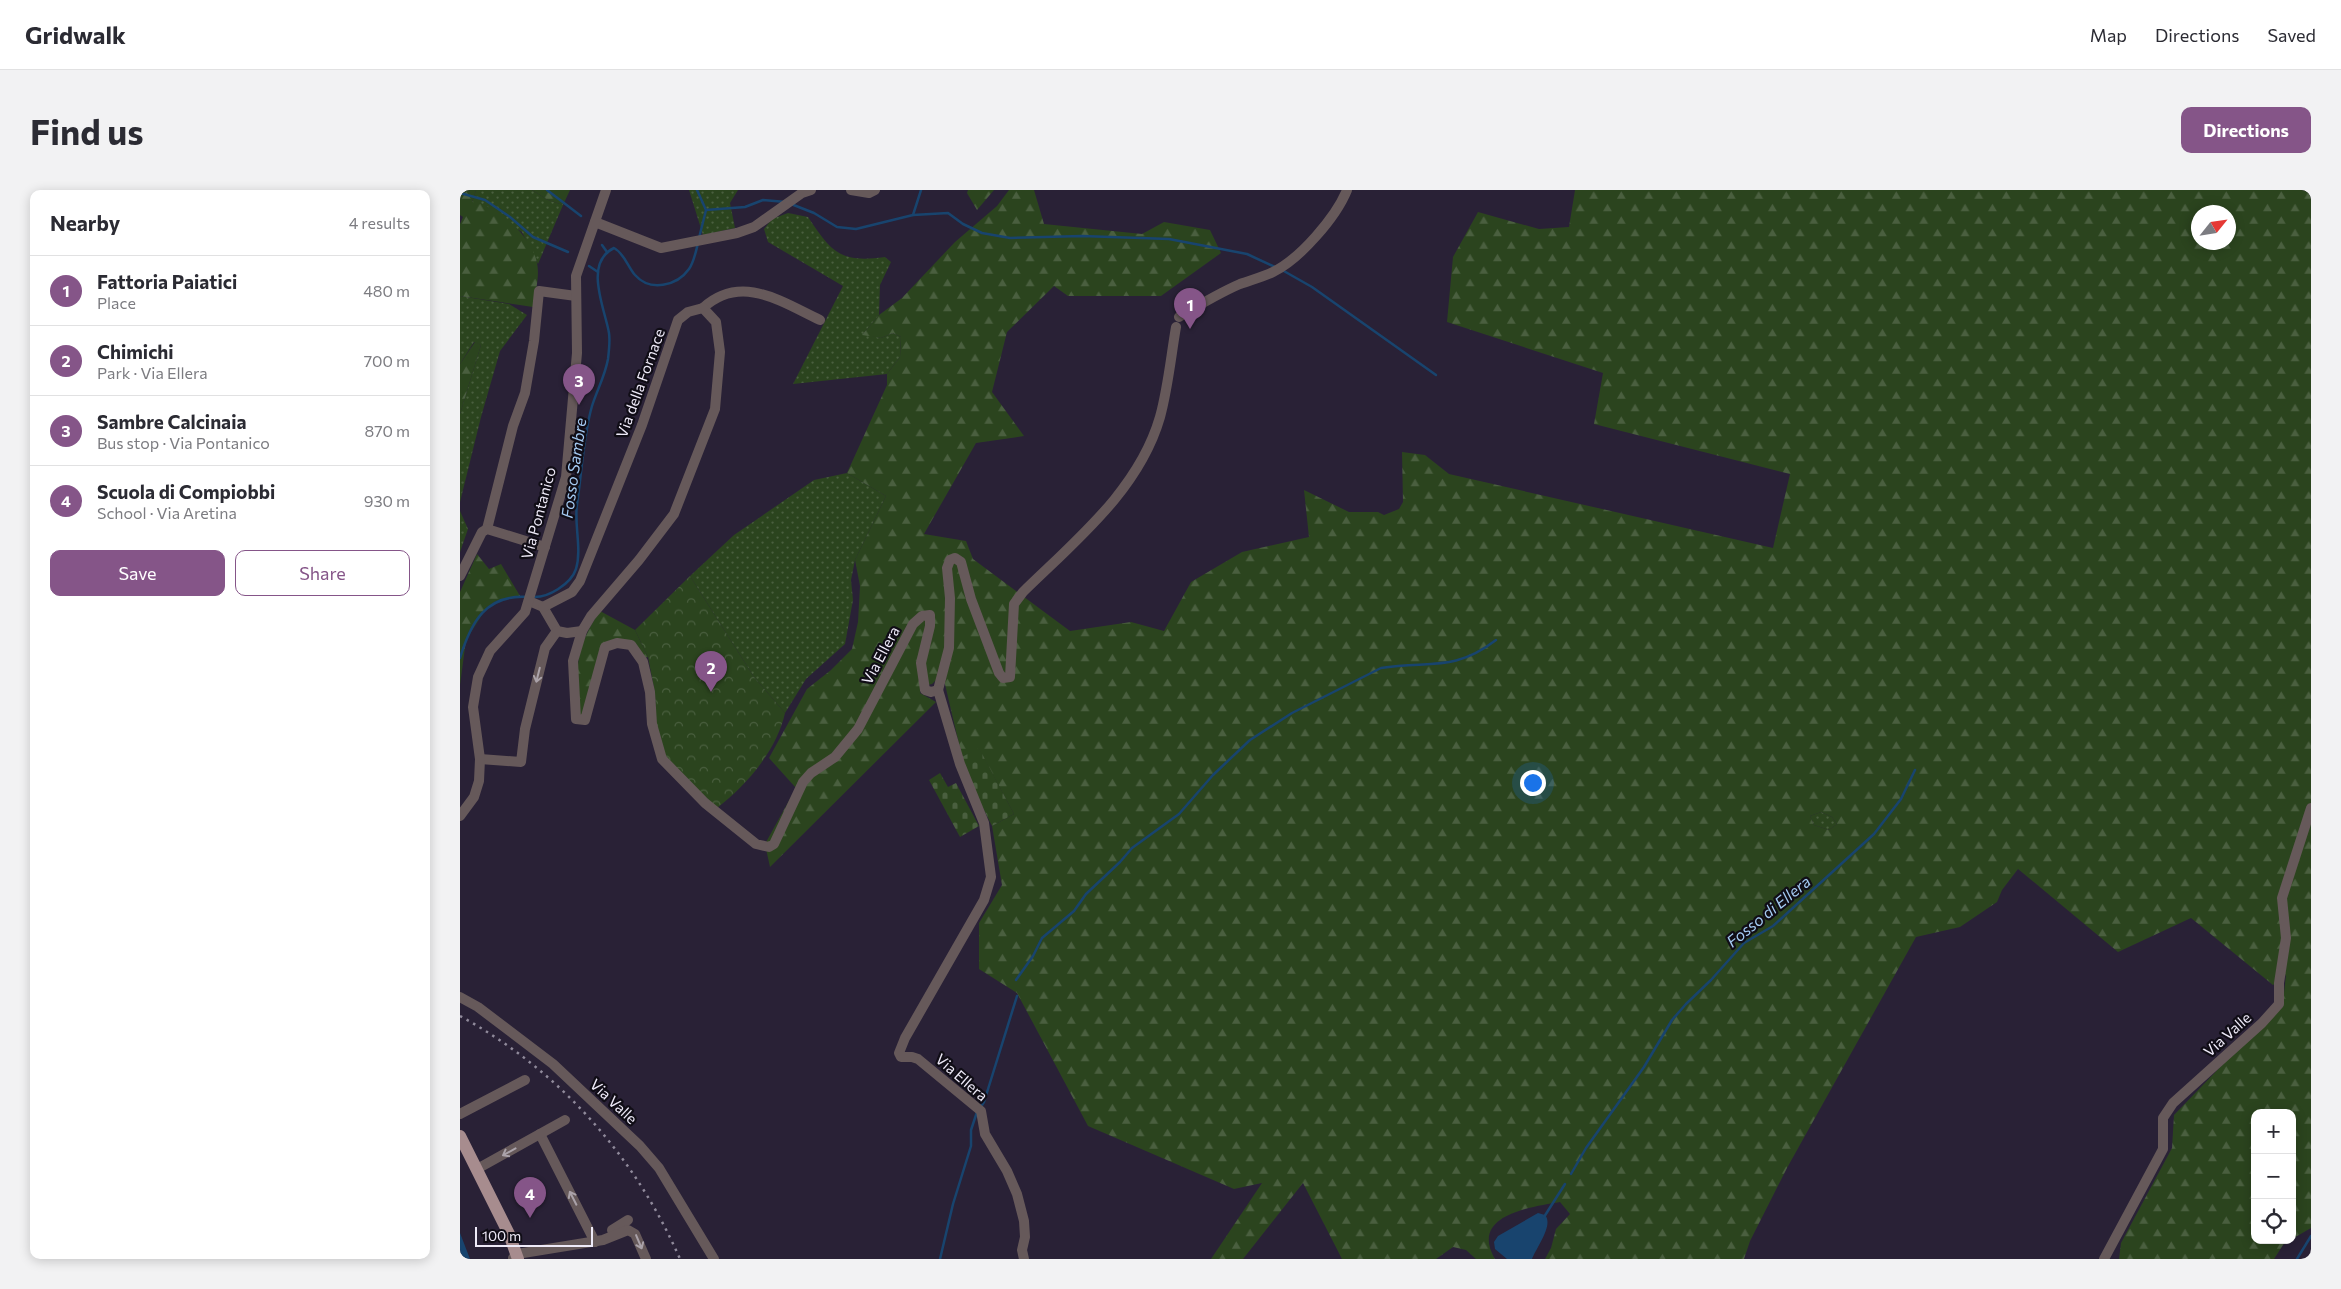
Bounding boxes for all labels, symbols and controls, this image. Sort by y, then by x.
text: Gridwalk [25,20,126,49]
text: Map [2090,24,2127,46]
text: Directions [2155,24,2239,46]
text: Saved [2267,24,2316,46]
button: Directions [2181,107,2311,153]
text: Find us [30,109,144,152]
north arrow [2191,205,2236,250]
text: Nearby [50,210,120,235]
text: 4 results [349,213,410,232]
text: Fattoria Paiatici [97,270,237,293]
text: 1 [62,281,70,300]
text: 480 m [363,281,410,300]
pin: 1 [1174,288,1206,329]
text: Place [97,293,136,312]
street label: Via della Fornace [612,326,668,440]
text: Chimichi [97,340,174,363]
text: 2 [61,351,71,370]
text: 700 m [364,351,410,370]
text: Park · Via Ellera [97,363,208,382]
pin: 3 [563,364,595,405]
text: Sambre Calcinaia [97,410,246,433]
water label: Fosso Sambre [557,416,590,519]
text: 3 [61,421,71,440]
text: 870 m [364,421,410,440]
text: Bus stop · Via Pontanico [97,433,270,452]
street label: Via Pontanico [517,465,559,561]
text: Scuola di Compiobbi [97,480,275,503]
text: 4 [61,491,71,510]
text: 930 m [364,491,410,510]
text: School · Via Aretina [97,503,237,522]
button: Save [50,550,225,596]
button: Share [235,550,410,596]
street label: Via Ellera [857,623,903,687]
pin: 2 [695,651,727,692]
one-way arrow [533,667,542,683]
your location [1520,770,1546,796]
water label: Fosso di Ellera [1722,871,1814,951]
street label: Via Valle [2200,1008,2255,1060]
street label: Via Ellera [932,1050,992,1104]
street label: Via Valle [587,1075,641,1127]
map controls [2251,1109,2296,1244]
button: + [2251,1109,2296,1154]
one-way arrow [502,1147,516,1157]
button: − [2251,1154,2296,1199]
pin: 4 [514,1177,546,1218]
one-way arrow [568,1191,577,1206]
button: locate [2251,1199,2296,1244]
scale bar [475,1224,592,1247]
text: 100 m [482,1227,521,1244]
one-way arrow [634,1234,644,1249]

